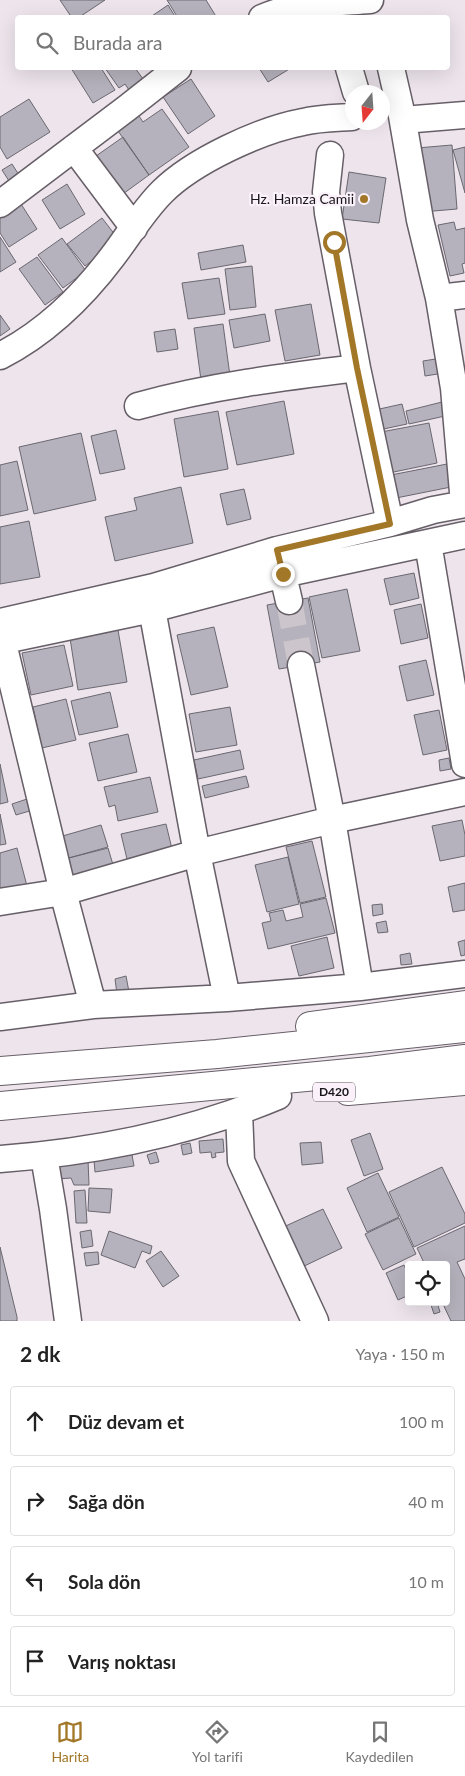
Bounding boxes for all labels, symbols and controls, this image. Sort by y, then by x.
search box [15,15,450,70]
icon: search [33,29,61,57]
text: Burada ara [73,31,162,54]
north arrow [345,85,390,130]
place label: Hz. Hamza Camii [250,190,354,207]
marker: Hz. Hamza Camii [358,193,370,205]
route start [323,231,346,254]
route end [272,563,295,586]
road number: D420 [313,1082,355,1102]
map controls [405,1261,450,1306]
button: locate [405,1261,450,1306]
text: 2 dk [20,1341,60,1366]
text: Yaya · 150 m [356,1344,445,1363]
icon: ahead [21,1407,49,1435]
text: Düz devam et [68,1410,184,1433]
text: 100 m [399,1412,444,1431]
icon: right [21,1487,49,1515]
text: Sağa dön [68,1490,145,1513]
text: 40 m [408,1492,444,1511]
icon: left [21,1567,49,1595]
text: Sola dön [68,1570,141,1593]
text: 10 m [408,1572,444,1591]
icon: arrive [21,1647,49,1675]
text: Varış noktası [68,1650,176,1673]
tab: Harita [51,1718,89,1765]
tab: Yol tarifi [192,1718,243,1765]
tab: Kaydedilen [346,1718,414,1765]

